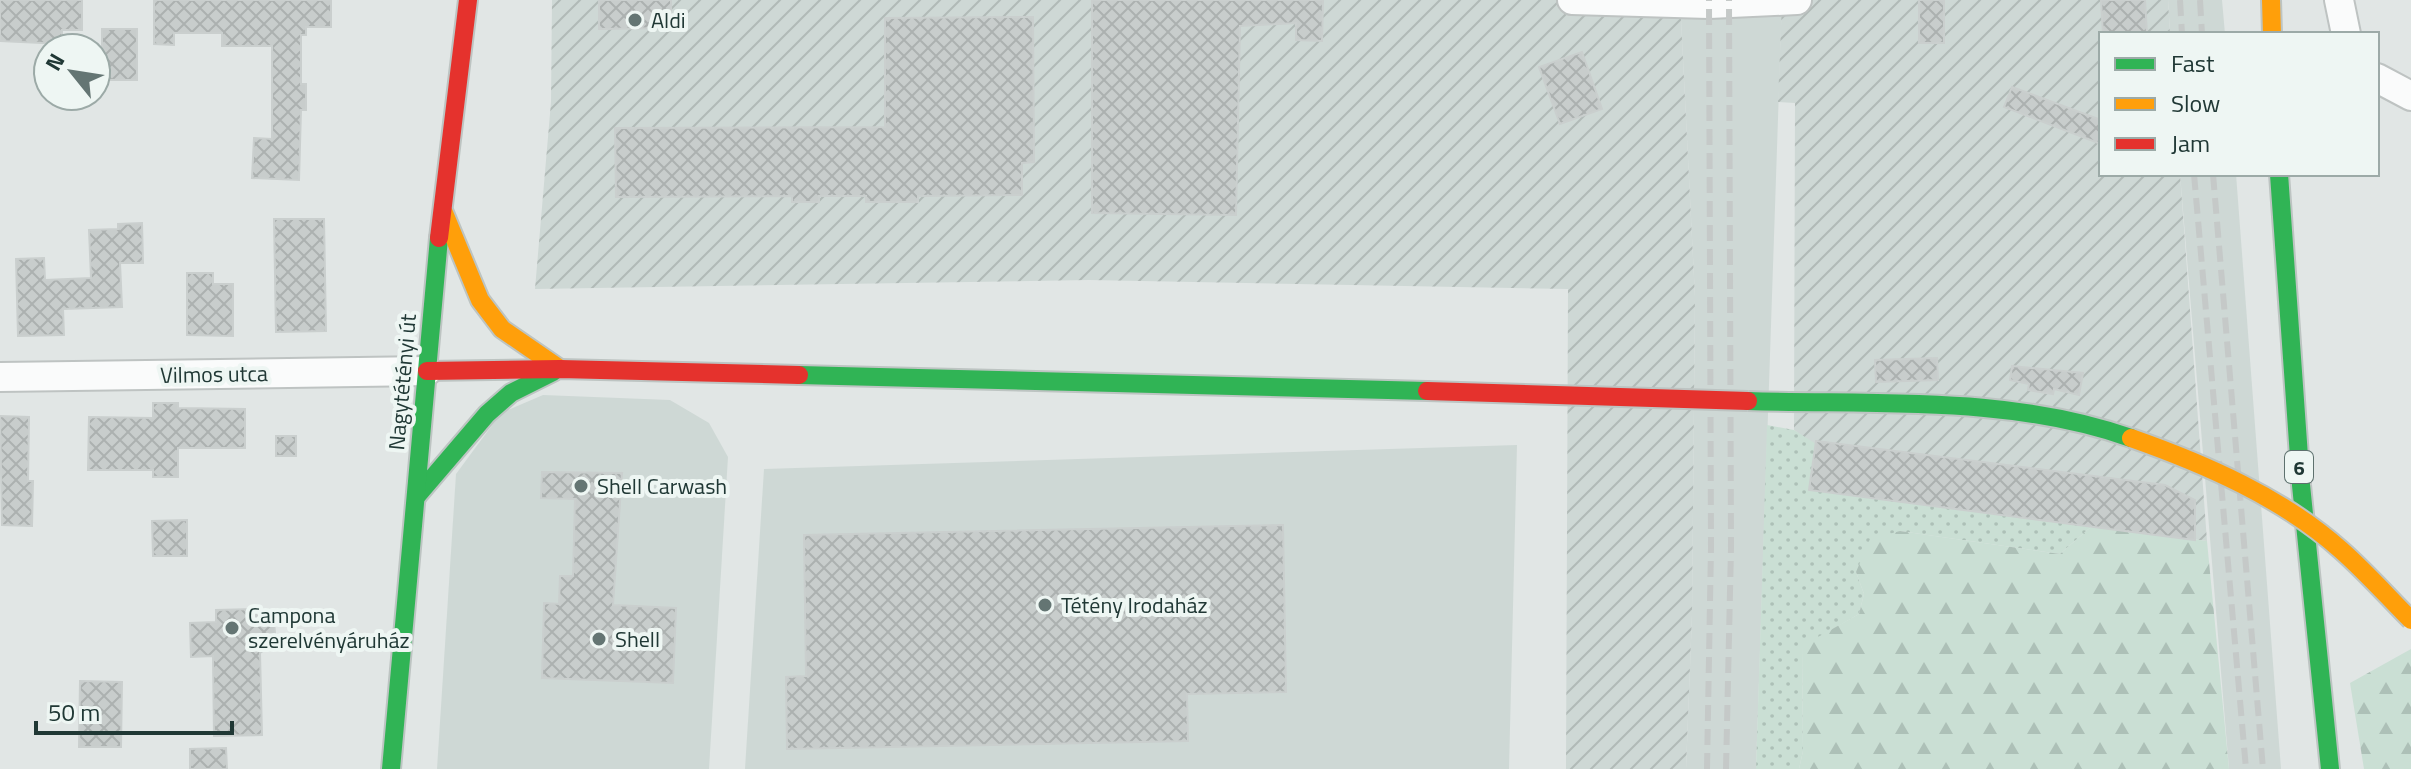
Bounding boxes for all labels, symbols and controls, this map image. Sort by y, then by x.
place label: Aldi [651,3,686,37]
marker: Aldi [626,11,644,29]
north arrow [32,32,112,112]
legend [2099,32,2379,176]
text: Fast [2171,45,2215,81]
text: N [36,47,73,77]
text: Slow [2171,85,2220,121]
text: Jam [2171,125,2210,161]
street label: Nagytétényi út [379,312,425,452]
street label: Vilmos utca [160,356,268,392]
road number: 6 [2285,451,2313,483]
place label: Shell Carwash [597,469,727,503]
marker: Shell Carwash [572,477,590,495]
place label: Tétény Irodaház [1061,588,1208,622]
marker: Tétény Irodaház [1036,596,1054,614]
place label: Campona szerelvényáruház [248,598,410,657]
marker: Campona szerelvényáruház [223,619,241,637]
place label: Shell [615,622,660,656]
marker: Shell [590,630,608,648]
scale bar [36,685,232,735]
text: 50 m [48,694,100,730]

